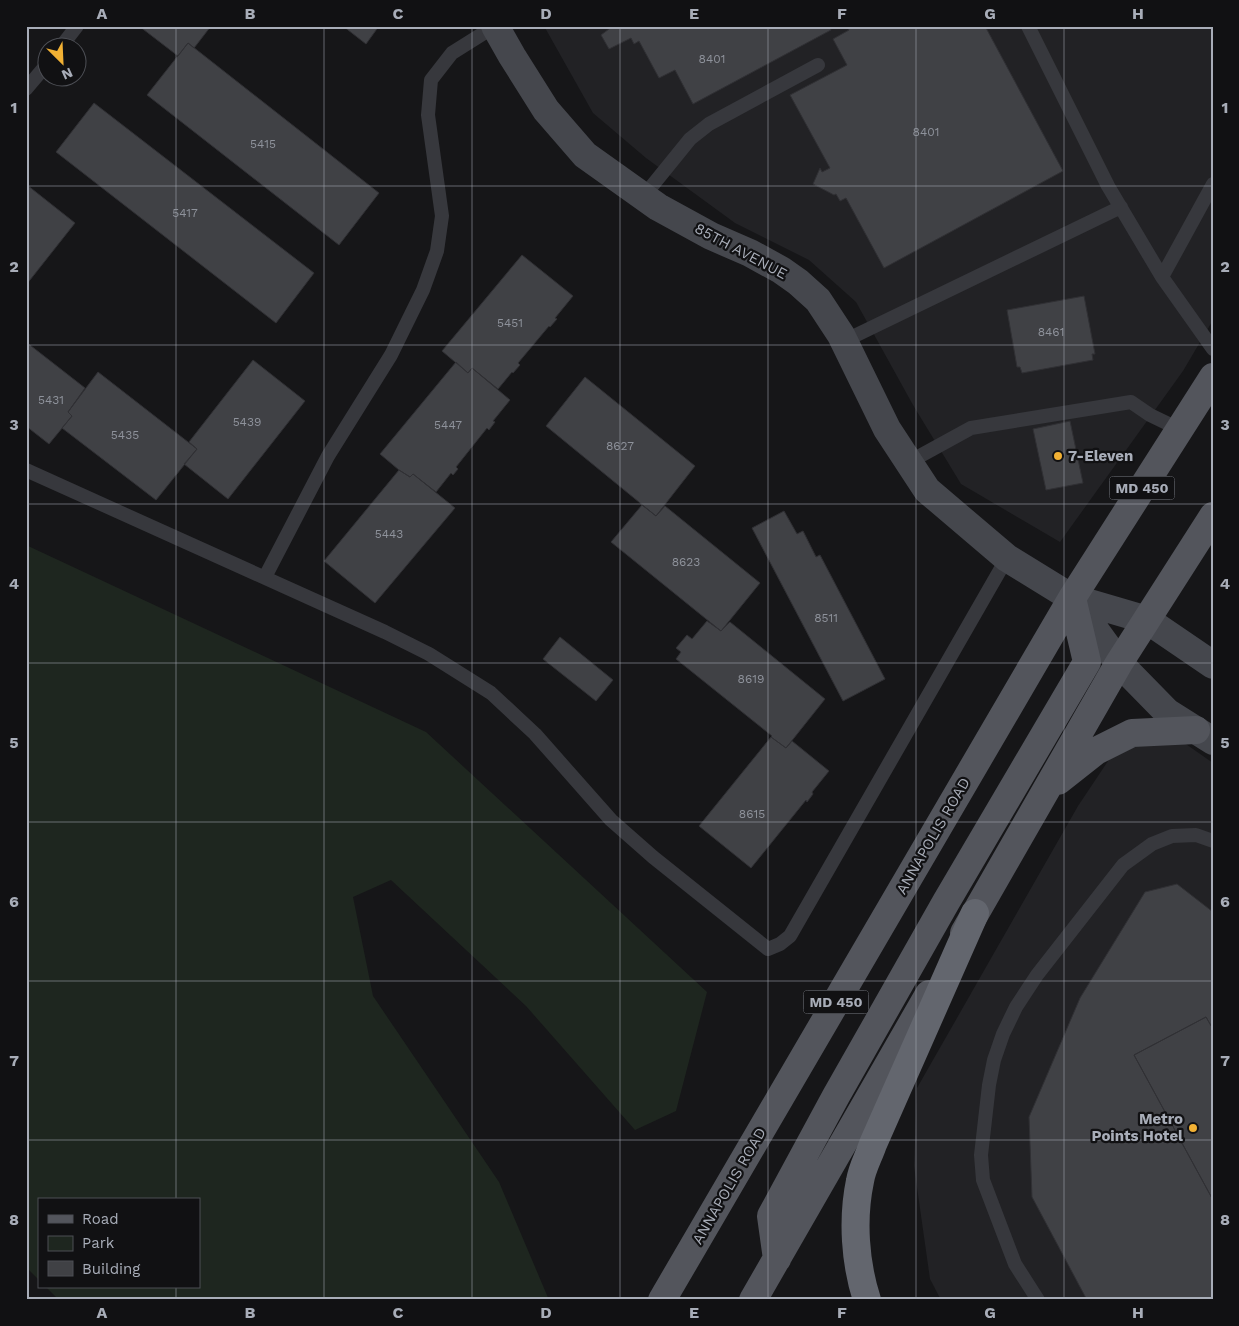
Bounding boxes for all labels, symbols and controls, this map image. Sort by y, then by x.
text: A [97,4,108,23]
text: B [245,4,256,23]
text: C [393,4,404,23]
text: D [540,4,552,23]
text: E [689,4,699,23]
text: F [837,4,847,23]
text: G [984,4,996,23]
text: H [1132,4,1144,23]
north arrow [38,38,88,88]
house number: 8401 [699,52,725,66]
text: N [59,64,75,83]
text: 1 [11,98,17,117]
text: 1 [1222,98,1228,117]
house number: 8401 [913,125,939,139]
house number: 5415 [250,137,276,151]
house number: 5417 [172,206,198,220]
street label: 85TH AVENUE [692,219,790,283]
text: 2 [9,257,19,276]
text: 2 [1220,257,1230,276]
house number: 5451 [497,316,523,330]
house number: 8461 [1038,325,1064,339]
house number: 5431 [38,393,64,407]
text: 3 [9,415,19,434]
house number: 5439 [233,415,261,429]
text: 3 [1220,415,1230,434]
house number: 5447 [434,418,462,432]
house number: 5435 [111,428,139,442]
house number: 8627 [606,439,634,453]
place label: 7-Eleven [1068,447,1133,465]
marker: 7-Eleven [1052,450,1064,462]
road number: MD 450 [1110,476,1174,499]
house number: 5443 [375,527,403,541]
house number: 8623 [672,555,700,569]
text: 4 [9,574,19,593]
text: 4 [1220,574,1230,593]
house number: 8511 [814,611,838,625]
house number: 8619 [738,672,764,686]
text: 5 [9,733,19,752]
text: 5 [1220,733,1230,752]
street label: ANNAPOLIS ROAD [892,774,974,898]
house number: 8615 [739,807,765,821]
text: 6 [9,892,19,911]
text: 6 [1220,892,1230,911]
road number: MD 450 [804,990,868,1014]
text: 7 [9,1051,19,1070]
text: 7 [1220,1051,1230,1070]
place label: Metro Points Hotel [1092,1110,1183,1145]
marker: Metro Points Hotel [1187,1122,1199,1134]
street label: ANNAPOLIS ROAD [688,1124,770,1248]
legend [38,1198,200,1288]
text: 8 [9,1210,19,1229]
text: Road [82,1210,119,1228]
text: 8 [1220,1210,1230,1229]
text: Park [82,1234,115,1252]
text: Building [82,1260,140,1278]
text: A [97,1303,108,1322]
text: B [245,1303,256,1322]
text: C [393,1303,404,1322]
text: D [540,1303,552,1322]
text: E [689,1303,699,1322]
text: F [837,1303,847,1322]
text: G [984,1303,996,1322]
text: H [1132,1303,1144,1322]

